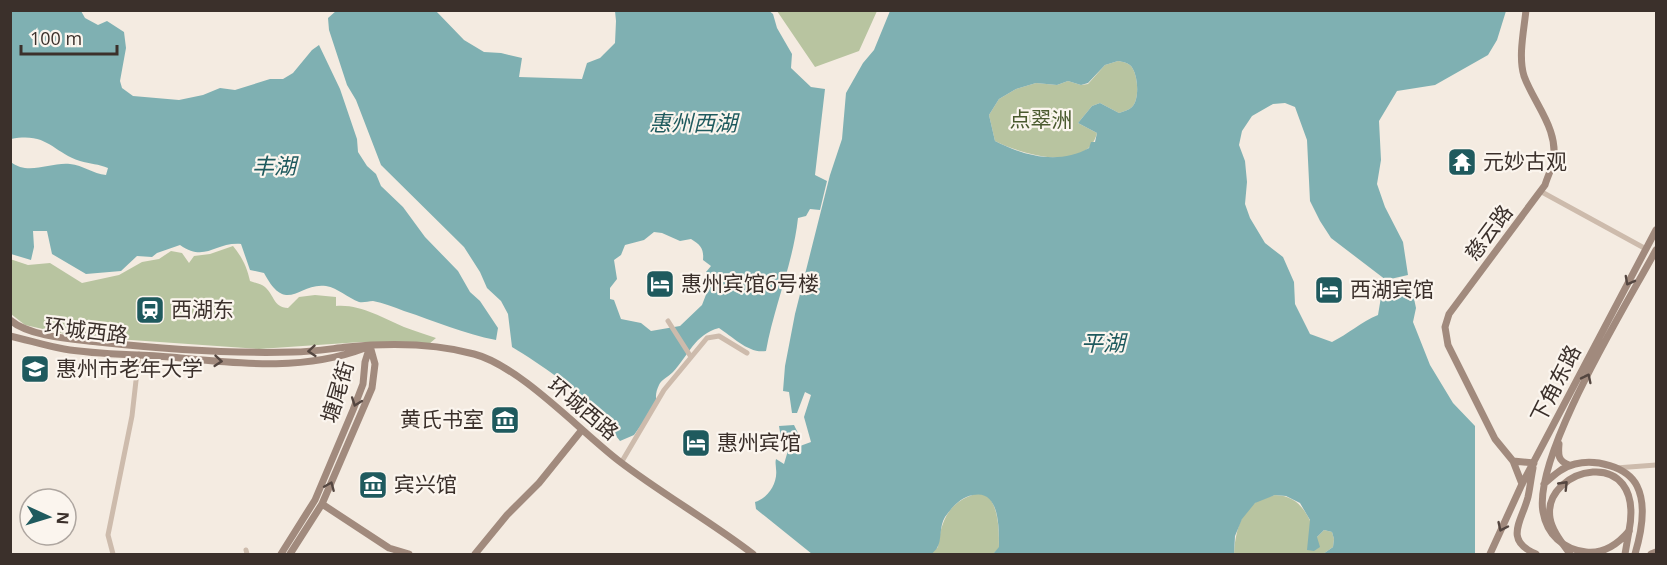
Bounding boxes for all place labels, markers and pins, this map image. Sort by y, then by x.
temple icon: 元妙古观 [1446,146,1478,178]
place label: 元妙古观 [1483,147,1567,175]
hotel icon: 惠州宾馆6号楼 [644,268,676,300]
place label: 惠州宾馆6号楼 [681,269,819,297]
hotel icon: 西湖宾馆 [1313,274,1345,306]
place label: 西湖宾馆 [1350,275,1434,303]
station icon: 西湖东 [134,294,166,326]
place label: 西湖东 [171,295,234,323]
school or university icon: 惠州市老年大学 [19,353,51,385]
place label: 惠州市老年大学 [56,354,203,382]
museum icon: 黄氏书室 [489,404,521,436]
place label: 黄氏书室 [400,405,484,433]
hotel icon: 惠州宾馆 [680,427,712,459]
place label: 惠州宾馆 [717,428,801,456]
museum icon: 宾兴馆 [357,469,389,501]
place label: 宾兴馆 [394,470,457,498]

